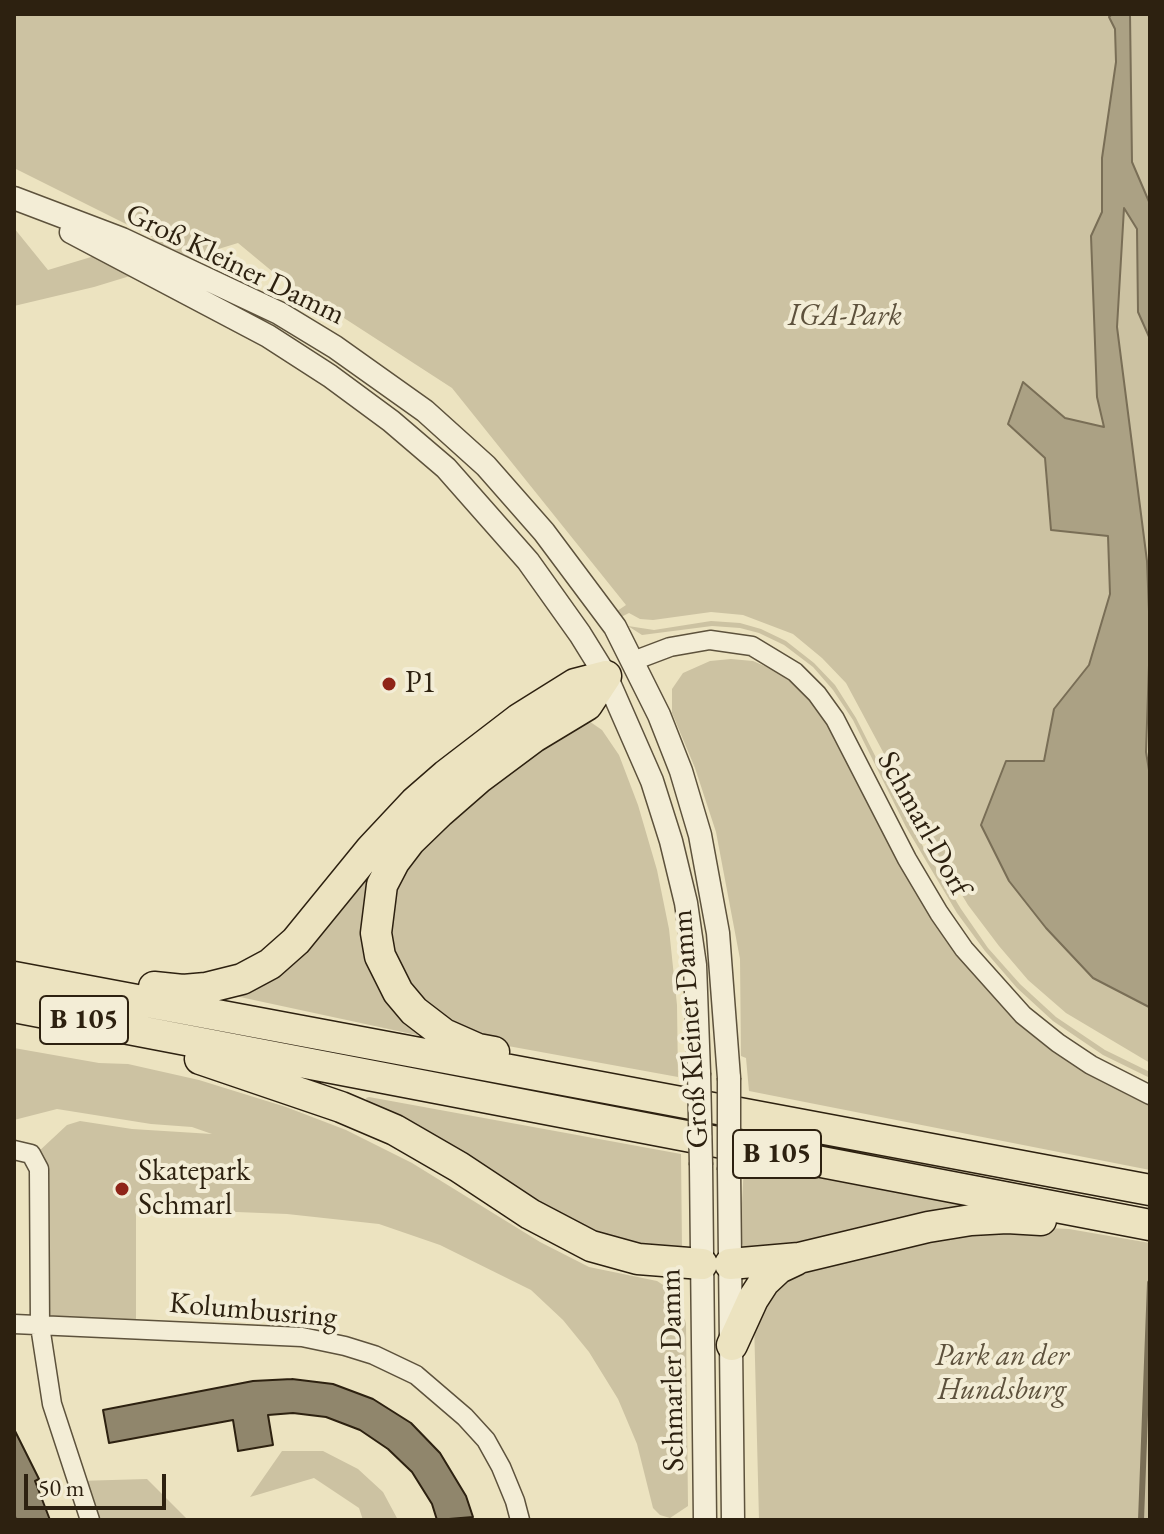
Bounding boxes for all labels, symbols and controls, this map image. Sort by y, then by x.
street label: Groß Kleiner Damm [120,196,350,334]
park label: IGA-Park [788,299,902,335]
place label: P1 [405,666,436,702]
marker: P1 [380,675,398,693]
street label: Schmarl-Dorf [869,746,977,902]
street label: Groß Kleiner Damm [665,908,717,1150]
road number: B 105 [40,996,128,1044]
road number: B 105 [733,1130,821,1178]
place label: Skatepark Schmarl [138,1154,250,1224]
marker: Skatepark Schmarl [113,1180,131,1198]
street label: Schmarler Damm [653,1268,693,1472]
street label: Kolumbusring [168,1286,338,1336]
park label: Park an der Hundsburg [935,1339,1069,1410]
scale bar [28,1458,170,1508]
text: 50 m [38,1472,85,1503]

